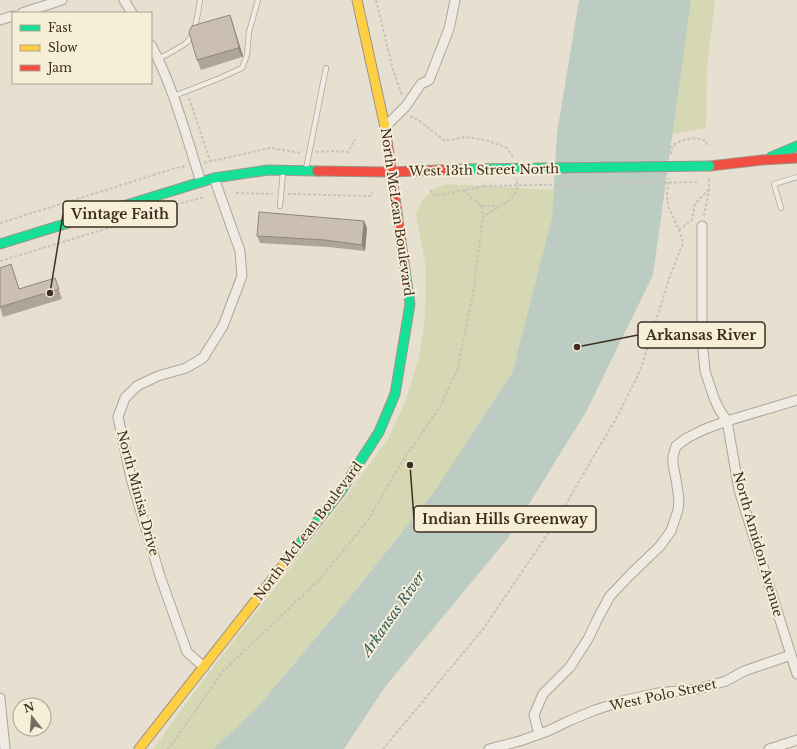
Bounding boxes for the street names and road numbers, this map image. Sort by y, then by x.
street label: North McLean Boulevard [377,127,417,297]
street label: West 13th Street North [408,160,559,180]
street label: North Minisa Drive [113,428,163,558]
street label: North McLean Boulevard [250,458,366,604]
street label: North Amidon Avenue [729,469,787,619]
street label: West Polo Street [607,675,718,715]

